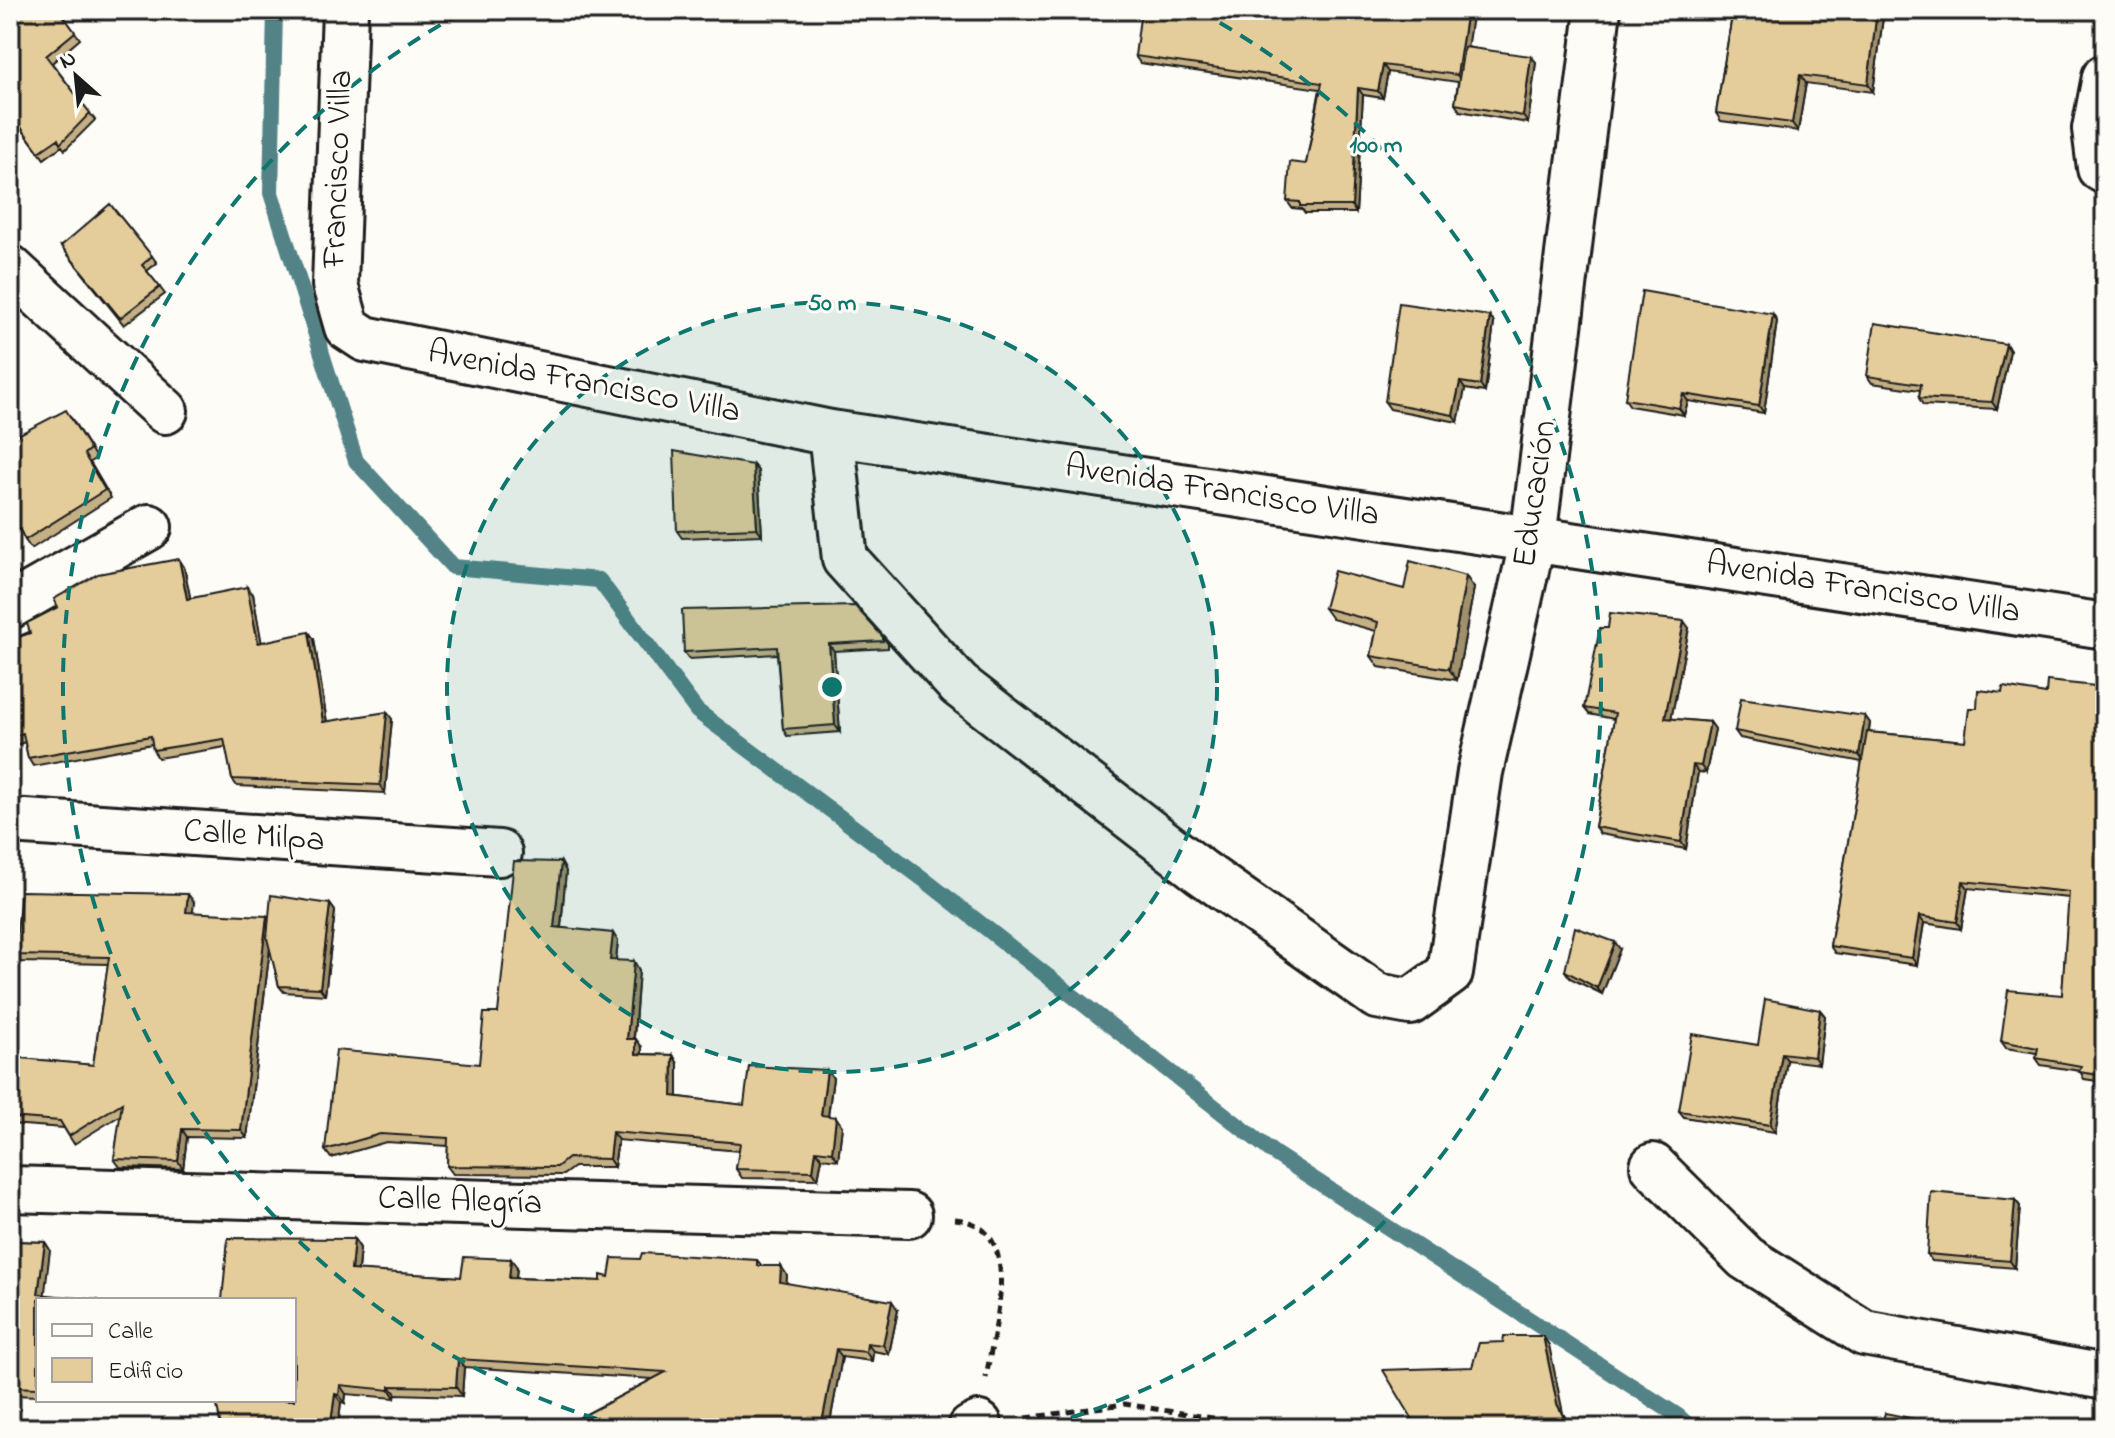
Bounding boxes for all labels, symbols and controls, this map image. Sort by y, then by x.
north arrow [36,36,116,116]
text: N [54,43,82,78]
street label: Francisco Villa [311,69,367,270]
text: 100 m [1350,129,1403,164]
text: 50 m [808,287,857,322]
street label: Avenida Francisco Villa [423,328,745,438]
street label: Educación [1501,417,1571,571]
street label: Avenida Francisco Villa [1061,442,1383,542]
street label: Avenida Francisco Villa [1702,539,2024,639]
centre of rings [818,673,846,701]
street label: Calle Milpa [182,807,326,867]
street label: Calle Alegría [377,1174,543,1230]
legend [36,1298,296,1402]
text: Calle [108,1315,153,1350]
text: Edificio [108,1355,183,1390]

